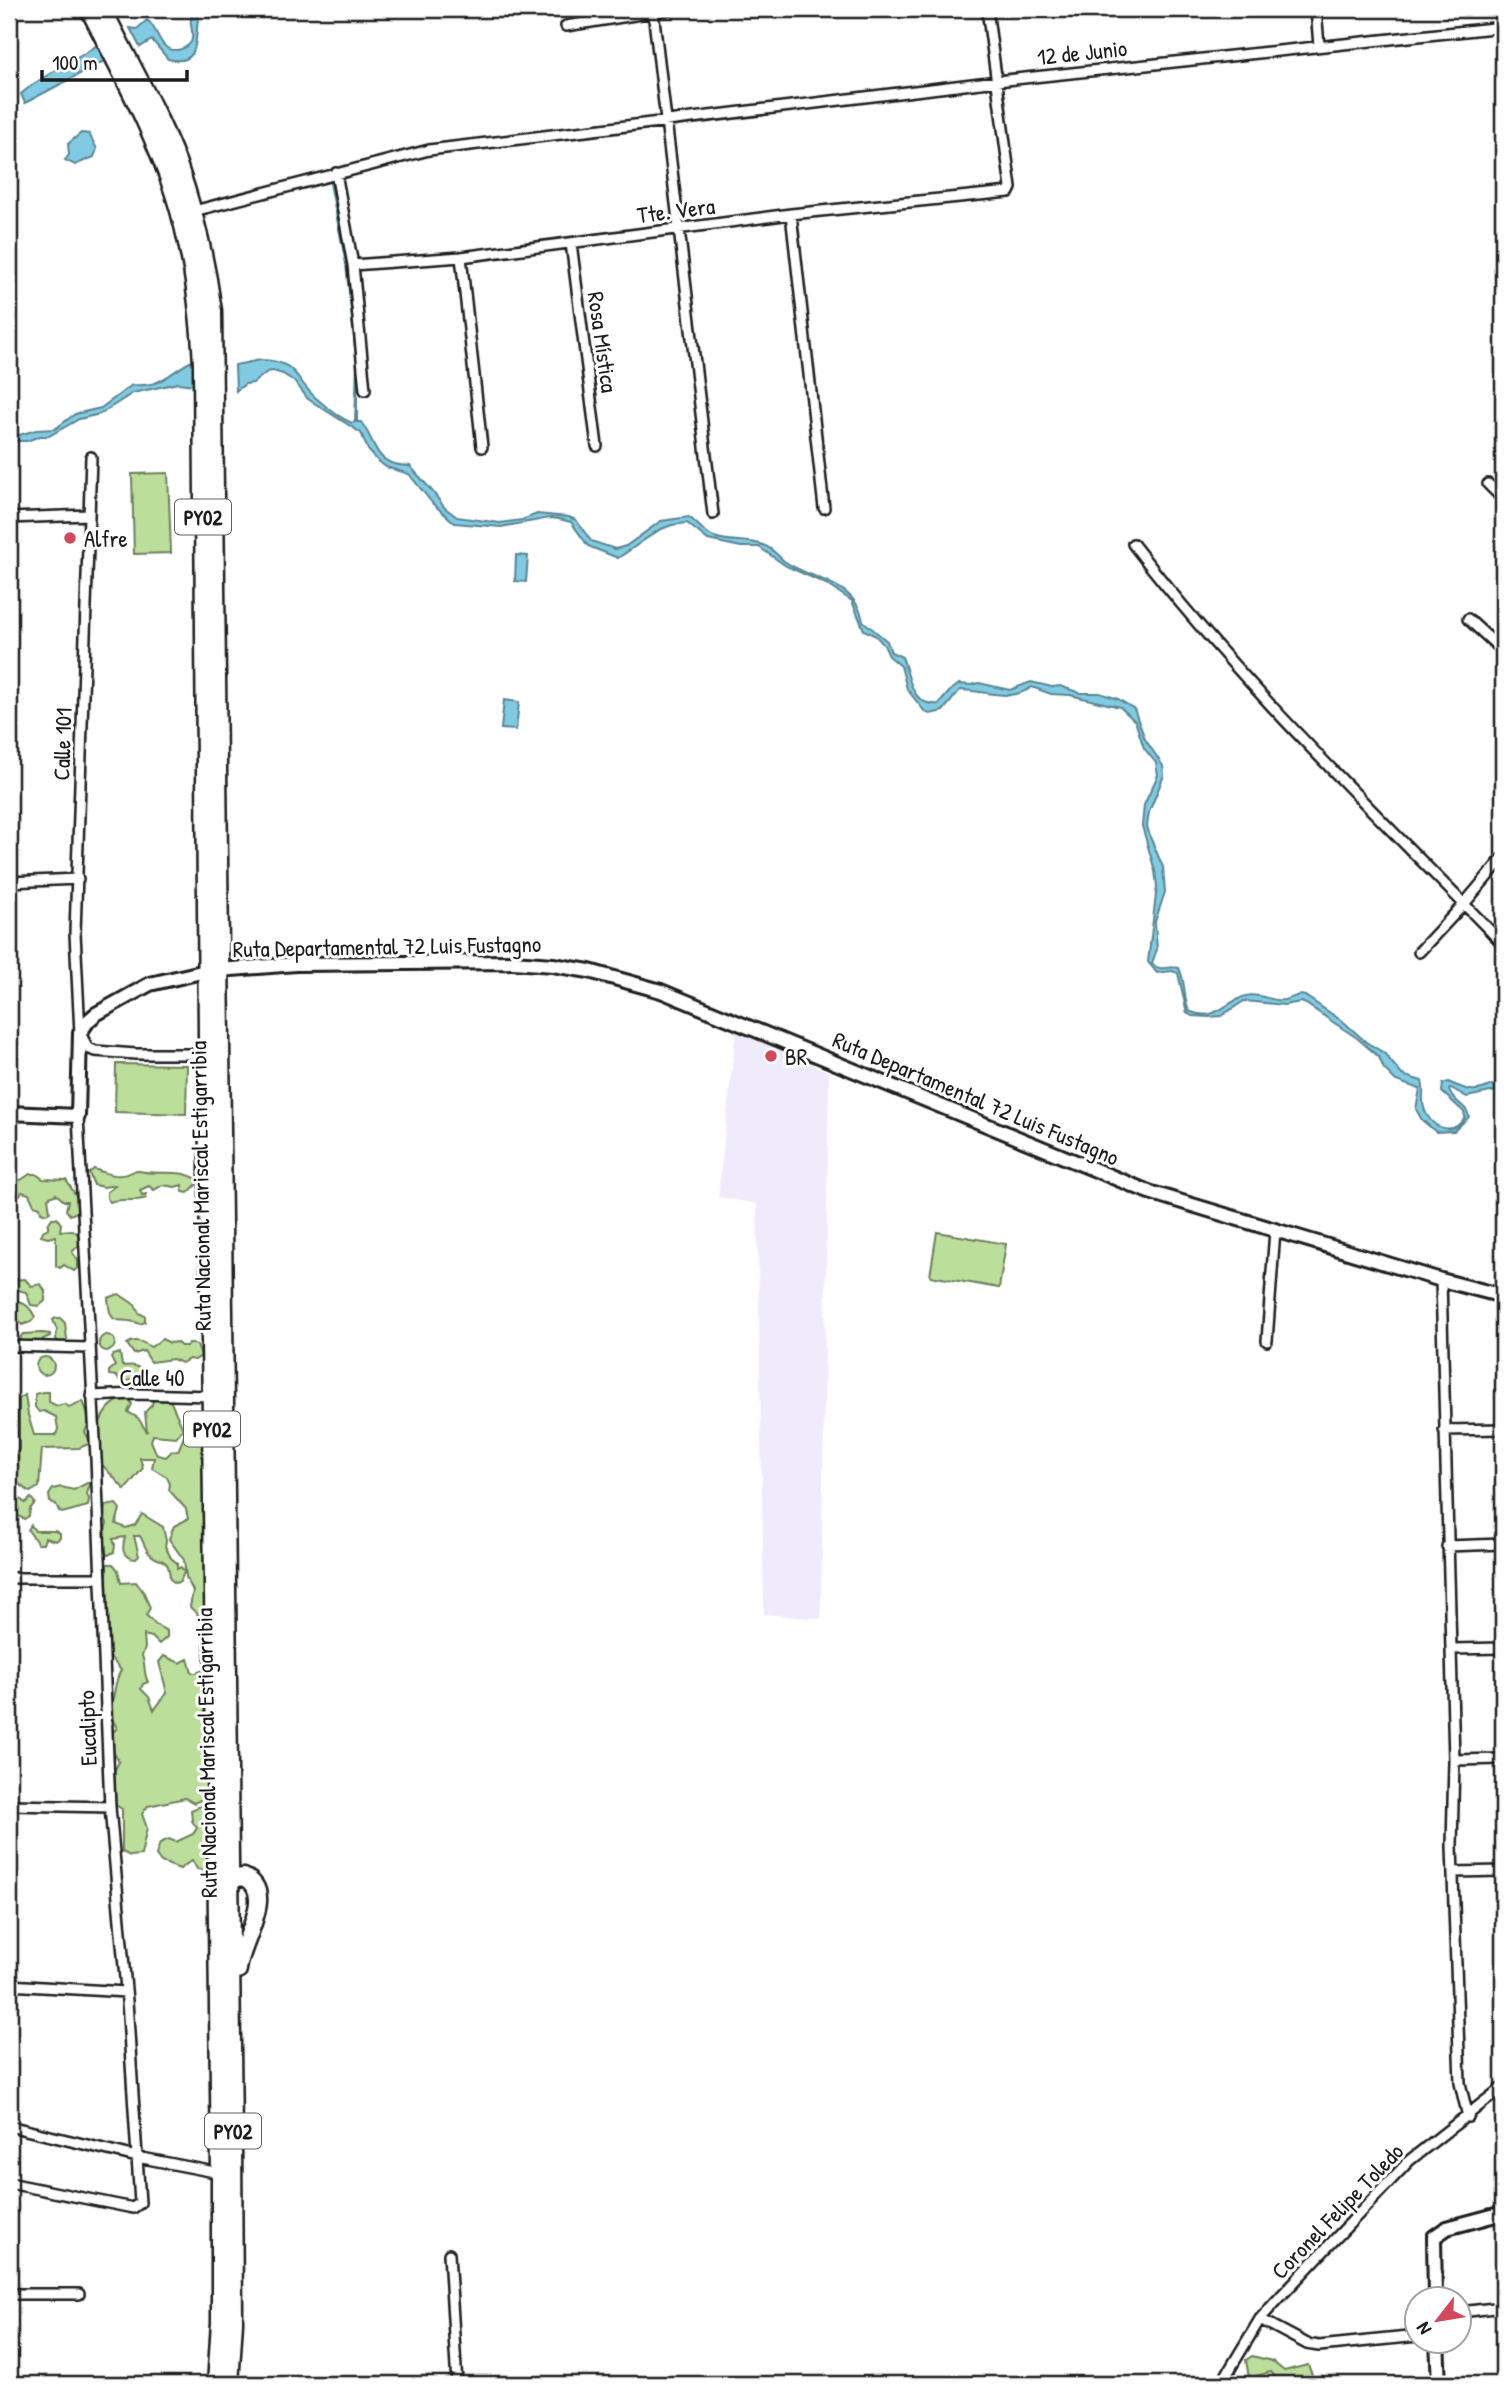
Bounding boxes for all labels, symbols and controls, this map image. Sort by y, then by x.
street label: 12 de Junio [1035,32,1129,72]
scale bar [42,38,187,82]
text: 100 m [52,48,98,77]
street label: Tte. Vera [635,190,717,230]
street label: Rosa Mística [581,290,625,394]
road number: PY02 [175,500,231,534]
place label: Alfre [84,523,128,554]
marker: Alfre [62,530,78,546]
street label: Calle 101 [45,707,79,781]
street label: Ruta Departamental 72 Luis Fustagno [233,928,541,964]
street label: Ruta Departamental 72 Luis Fustagno [828,1024,1124,1172]
street label: Ruta Nacional Mariscal Estigarribia [182,1041,218,1331]
place label: BR [785,1041,807,1072]
marker: BR [763,1048,779,1064]
street label: Calle 40 [120,1362,184,1393]
road number: PY02 [184,1412,240,1446]
street label: Ruta Nacional Mariscal Estigarribia [188,1608,224,1898]
street label: Eucalipto [70,1690,104,1766]
road number: PY02 [205,2114,261,2148]
street label: Coronel Felipe Toledo [1264,2136,1410,2286]
north arrow [1404,2284,1474,2354]
text: N [1410,2318,1437,2340]

